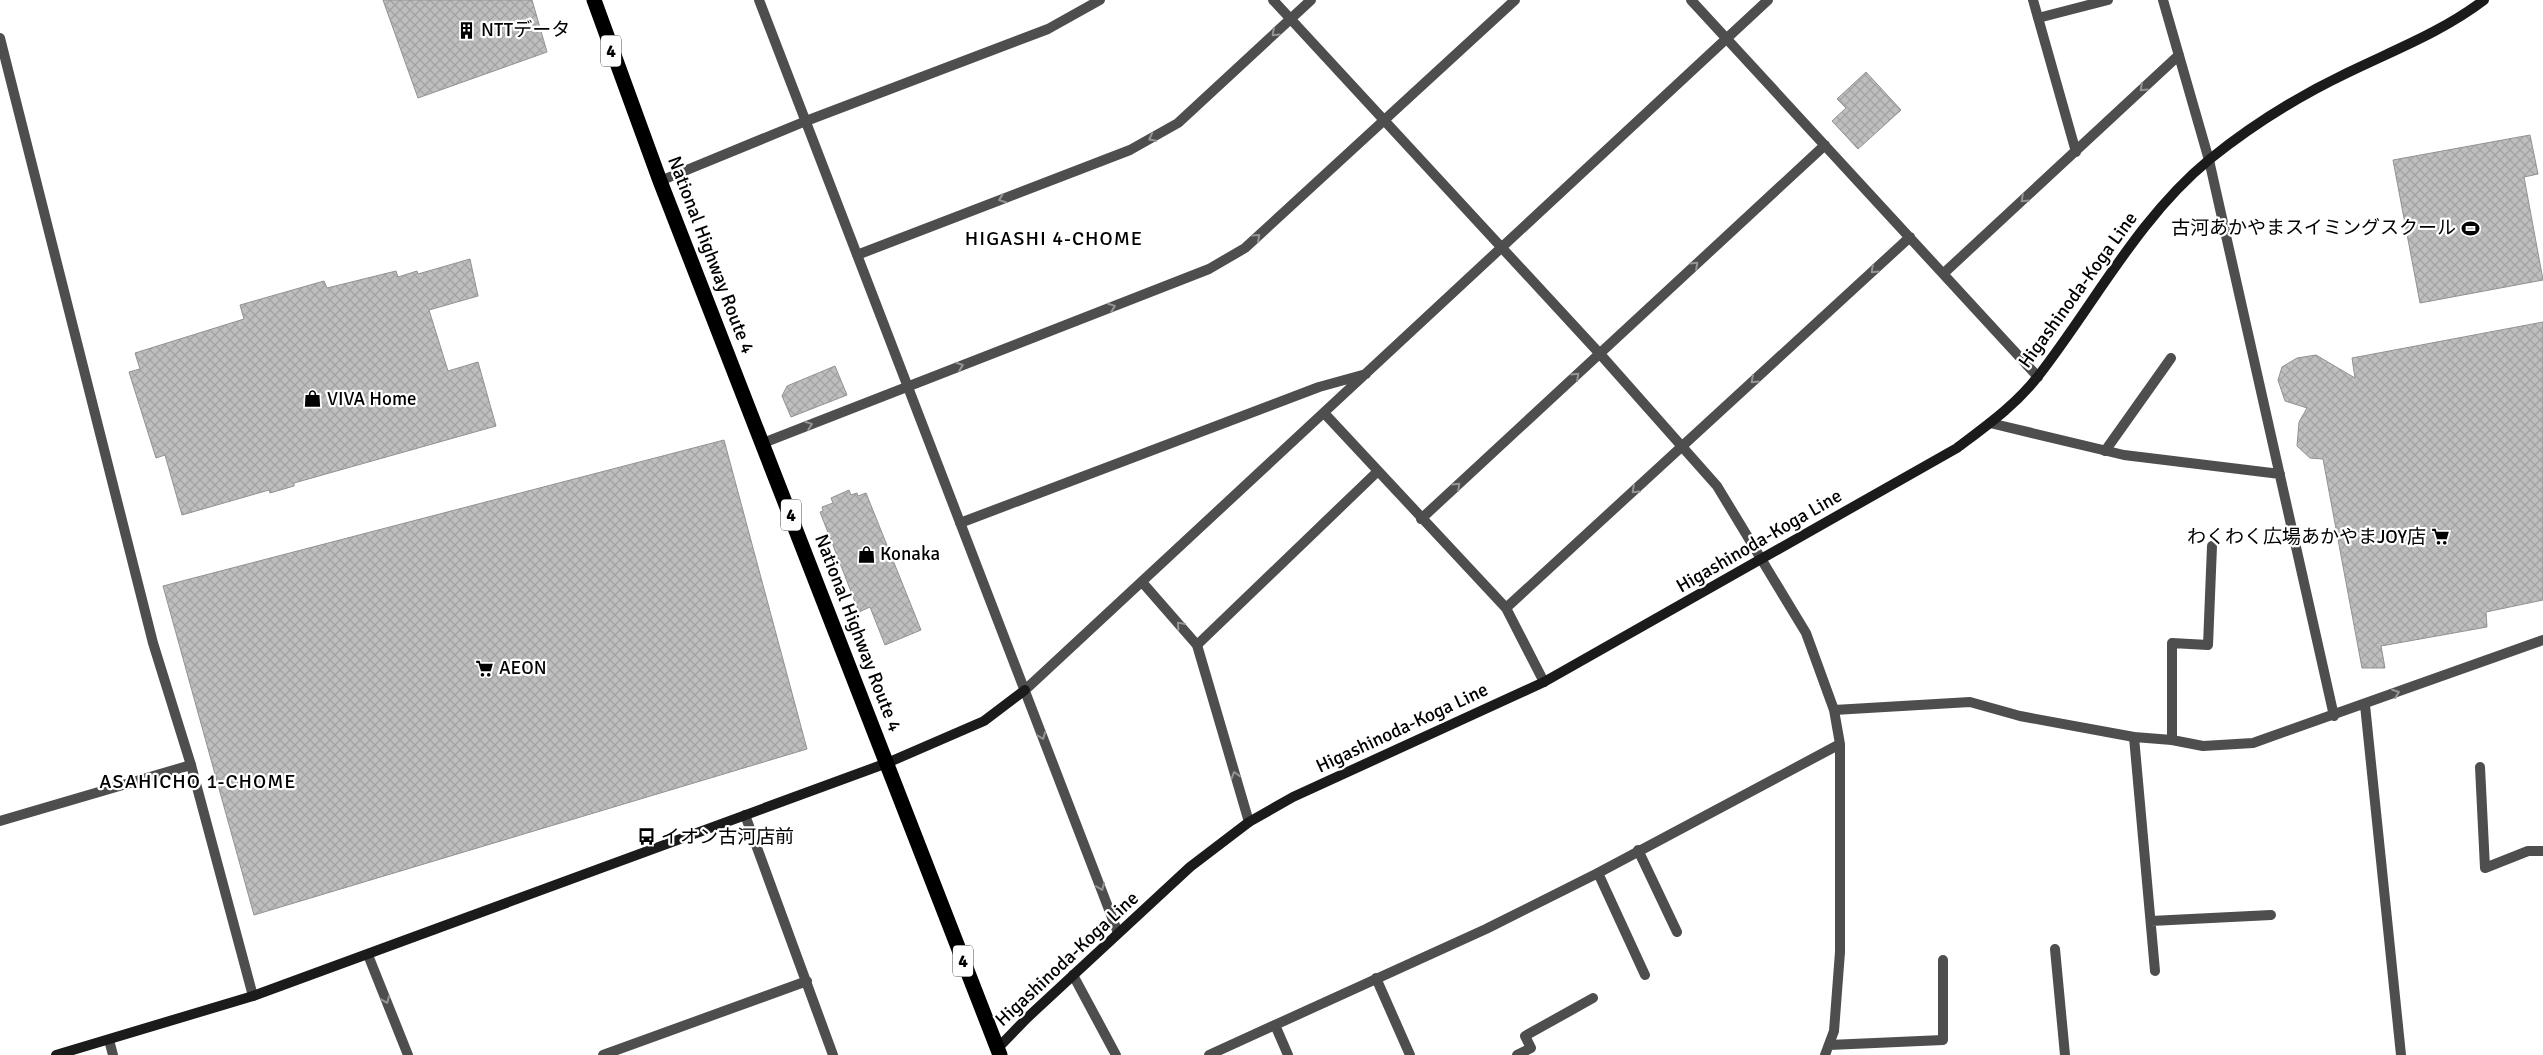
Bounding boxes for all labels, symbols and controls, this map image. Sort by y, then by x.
place label: NTTデータ [481,18,570,42]
building icon: NTTデータ [457,20,477,40]
one-way arrow [1272,27,1281,36]
road number: 4 [601,36,621,66]
one-way arrow [2140,82,2149,91]
one-way arrow [1149,132,1158,142]
street label: National Highway Route 4 [662,153,760,357]
one-way arrow [998,193,1007,204]
one-way arrow [2021,193,2030,202]
street label: Higashinoda-Koga Line [2013,207,2143,373]
place label: 古河あかやまスイミングスクール [2171,216,2456,240]
sports icon: 古河あかやまスイミングスクール [2460,218,2480,238]
district label: HIGASHI 4-CHOME [965,226,1143,251]
one-way arrow [1252,234,1261,243]
one-way arrow [1690,262,1699,271]
one-way arrow [1871,264,1880,273]
one-way arrow [1107,303,1116,313]
one-way arrow [956,362,964,372]
one-way arrow [1571,373,1580,382]
one-way arrow [1751,374,1760,383]
place label: VIVA Home [327,387,417,411]
shop icon: VIVA Home [303,389,323,409]
one-way arrow [804,421,813,432]
one-way arrow [1451,482,1460,491]
one-way arrow [1631,484,1640,493]
street label: Higashinoda-Koga Line [1672,484,1846,598]
road number: 4 [781,500,801,530]
place label: わくわく広場あかやまJOY店 [2187,525,2426,549]
supermarket icon: わくわく広場あかやまJOY店 [2430,527,2450,547]
street label: National Highway Route 4 [809,531,907,735]
place label: Konaka [880,542,940,566]
shop icon: Konaka [856,544,876,564]
one-way arrow [1177,622,1185,631]
place label: AEON [499,656,547,680]
supermarket icon: AEON [475,658,495,678]
street label: Higashinoda-Koga Line [1312,678,1492,778]
one-way arrow [2391,689,2400,699]
one-way arrow [1036,731,1046,740]
district label: ASAHICHO 1-CHOME [99,769,297,794]
one-way arrow [1231,772,1241,780]
place label: イオン古河店前 [661,825,794,849]
bus stop icon: イオン古河店前 [637,827,657,847]
one-way arrow [1095,883,1105,891]
street label: Higashinoda-Koga Line [990,886,1144,1032]
road number: 4 [953,946,973,976]
one-way arrow [380,995,390,1004]

